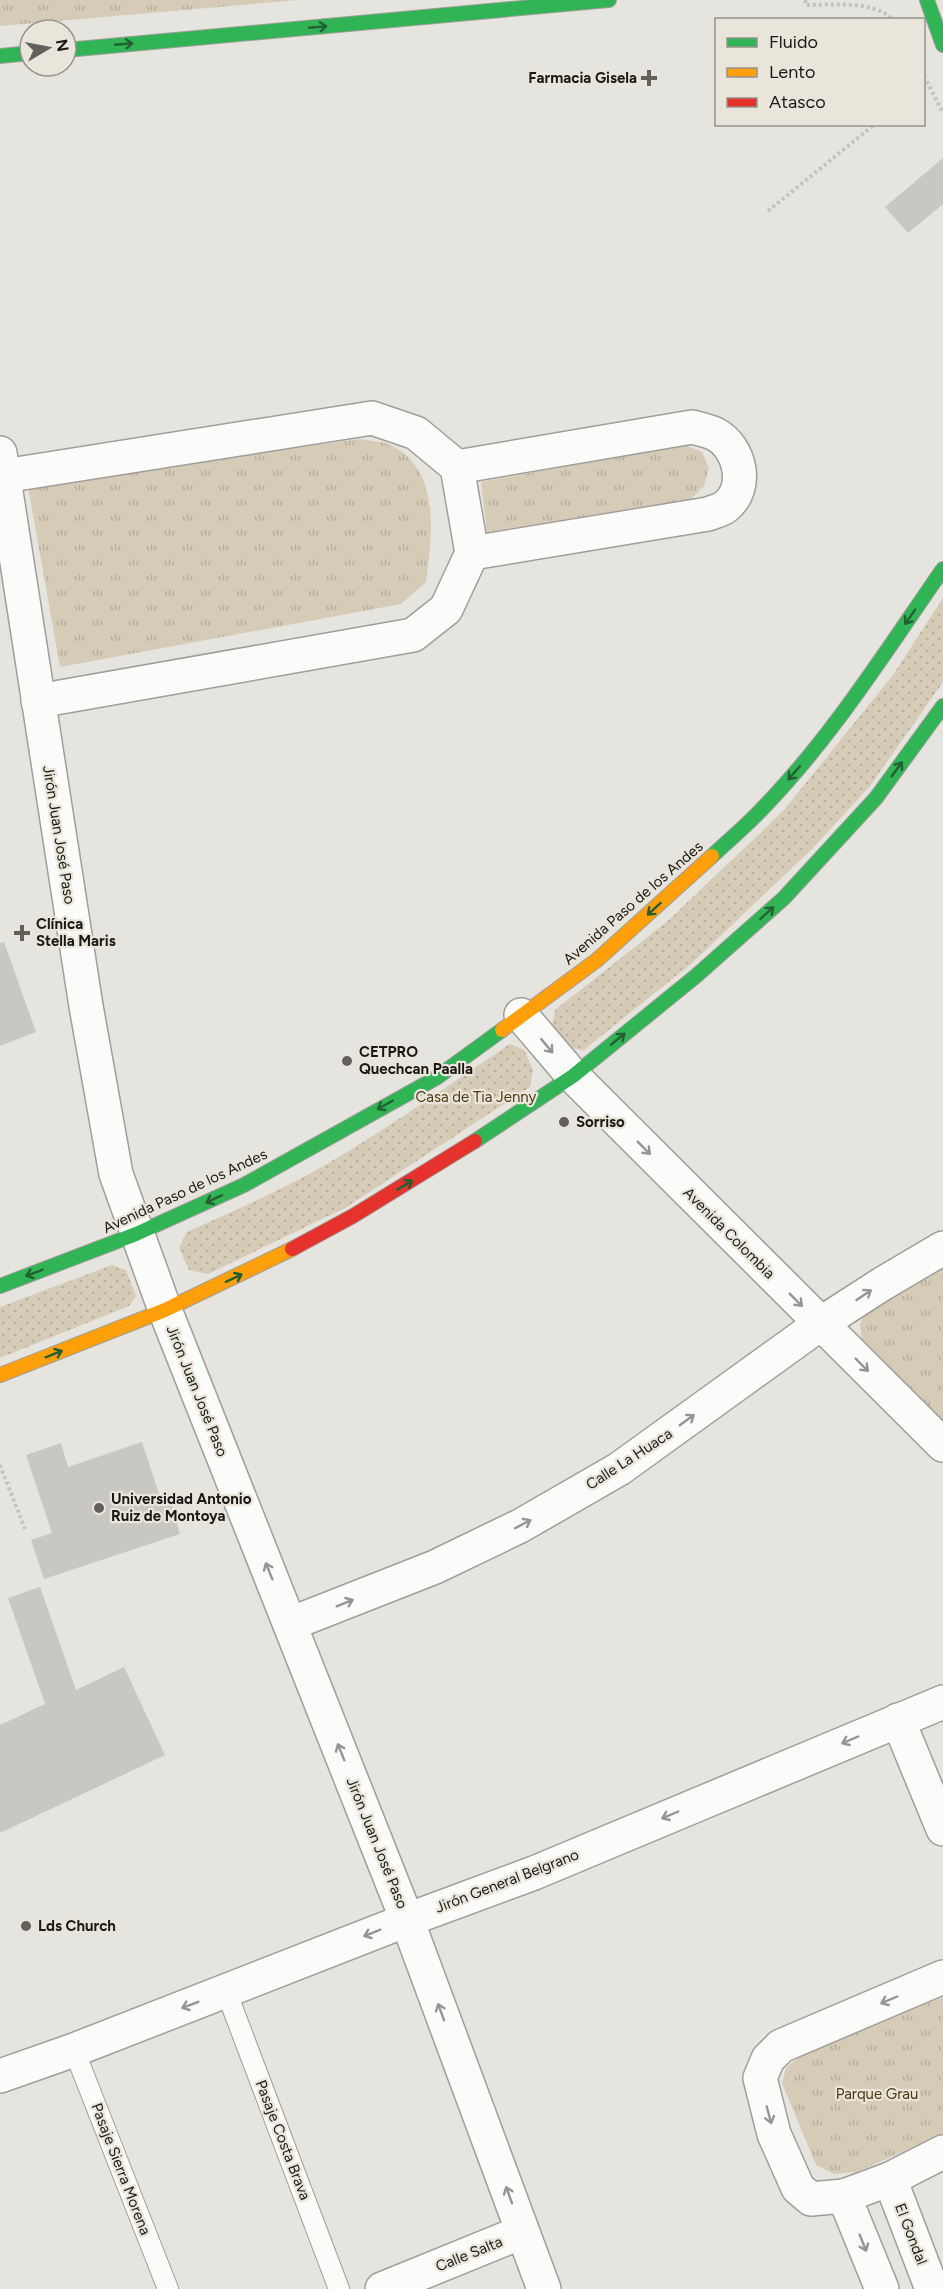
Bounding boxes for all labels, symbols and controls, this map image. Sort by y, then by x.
north arrow [18,18,78,78]
legend [715,18,925,126]
one-way arrow [308,21,328,32]
text: Fluido [769,31,818,53]
text: N [52,38,73,53]
one-way arrow [114,38,134,49]
text: Lento [769,61,815,83]
place label: Farmacia Gisela [528,69,637,87]
marker: Farmacia Gisela [642,71,656,85]
text: Atasco [769,91,826,113]
one-way arrow [904,609,916,625]
one-way arrow [891,761,903,777]
street label: Jirón Juan José Paso [39,764,79,906]
one-way arrow [787,765,801,780]
street label: Avenida Paso de los Andes [559,837,707,969]
one-way arrow [647,902,662,916]
one-way arrow [759,906,774,920]
place label: Clínica Stella Maris [36,915,116,950]
marker: Clínica Stella Maris [13,924,31,942]
one-way arrow [610,1033,626,1046]
one-way arrow [540,1038,554,1053]
place label: CETPRO Quechcan Paalla [359,1043,473,1078]
marker: CETPRO Quechcan Paalla [340,1054,354,1068]
park label: Casa de Tia Jenny [415,1088,537,1106]
one-way arrow [377,1099,394,1111]
place label: Sorriso [576,1113,625,1131]
marker: Sorriso [557,1115,571,1129]
one-way arrow [636,1140,651,1155]
street label: Avenida Paso de los Andes [100,1145,270,1237]
one-way arrow [396,1178,413,1190]
street label: Avenida Colombia [680,1184,778,1282]
one-way arrow [205,1194,223,1205]
one-way arrow [25,1268,44,1279]
one-way arrow [224,1271,242,1283]
one-way arrow [855,1289,872,1301]
one-way arrow [789,1293,804,1308]
street label: Jirón Juan José Paso [162,1323,232,1460]
one-way arrow [45,1348,63,1359]
one-way arrow [854,1358,869,1373]
one-way arrow [679,1414,695,1426]
street label: Calle La Huaca [583,1424,675,1494]
place label: Universidad Antonio Ruiz de Montoya [111,1490,252,1525]
marker: Universidad Antonio Ruiz de Montoya [92,1501,106,1515]
one-way arrow [514,1518,531,1530]
one-way arrow [263,1562,274,1580]
one-way arrow [335,1597,353,1608]
one-way arrow [842,1735,860,1746]
one-way arrow [334,1743,345,1762]
street label: Jirón Juan José Paso [342,1775,412,1912]
one-way arrow [662,1810,680,1821]
street label: Jirón General Belgrano [433,1845,582,1917]
place label: Lds Church [38,1917,116,1935]
marker: Lds Church [19,1919,33,1933]
one-way arrow [363,1928,382,1939]
one-way arrow [881,1995,899,2006]
one-way arrow [182,2000,200,2011]
one-way arrow [435,2003,446,2022]
street label: Pasaje Costa Brava [252,2077,314,2203]
park label: Parque Grau [836,2085,918,2103]
street label: Pasaje Sierra Morena [88,2101,154,2237]
one-way arrow [764,2105,776,2124]
one-way arrow [502,2186,513,2205]
street label: El Gondal [891,2201,931,2267]
street label: Calle Salta [433,2232,505,2276]
one-way arrow [858,2233,869,2251]

